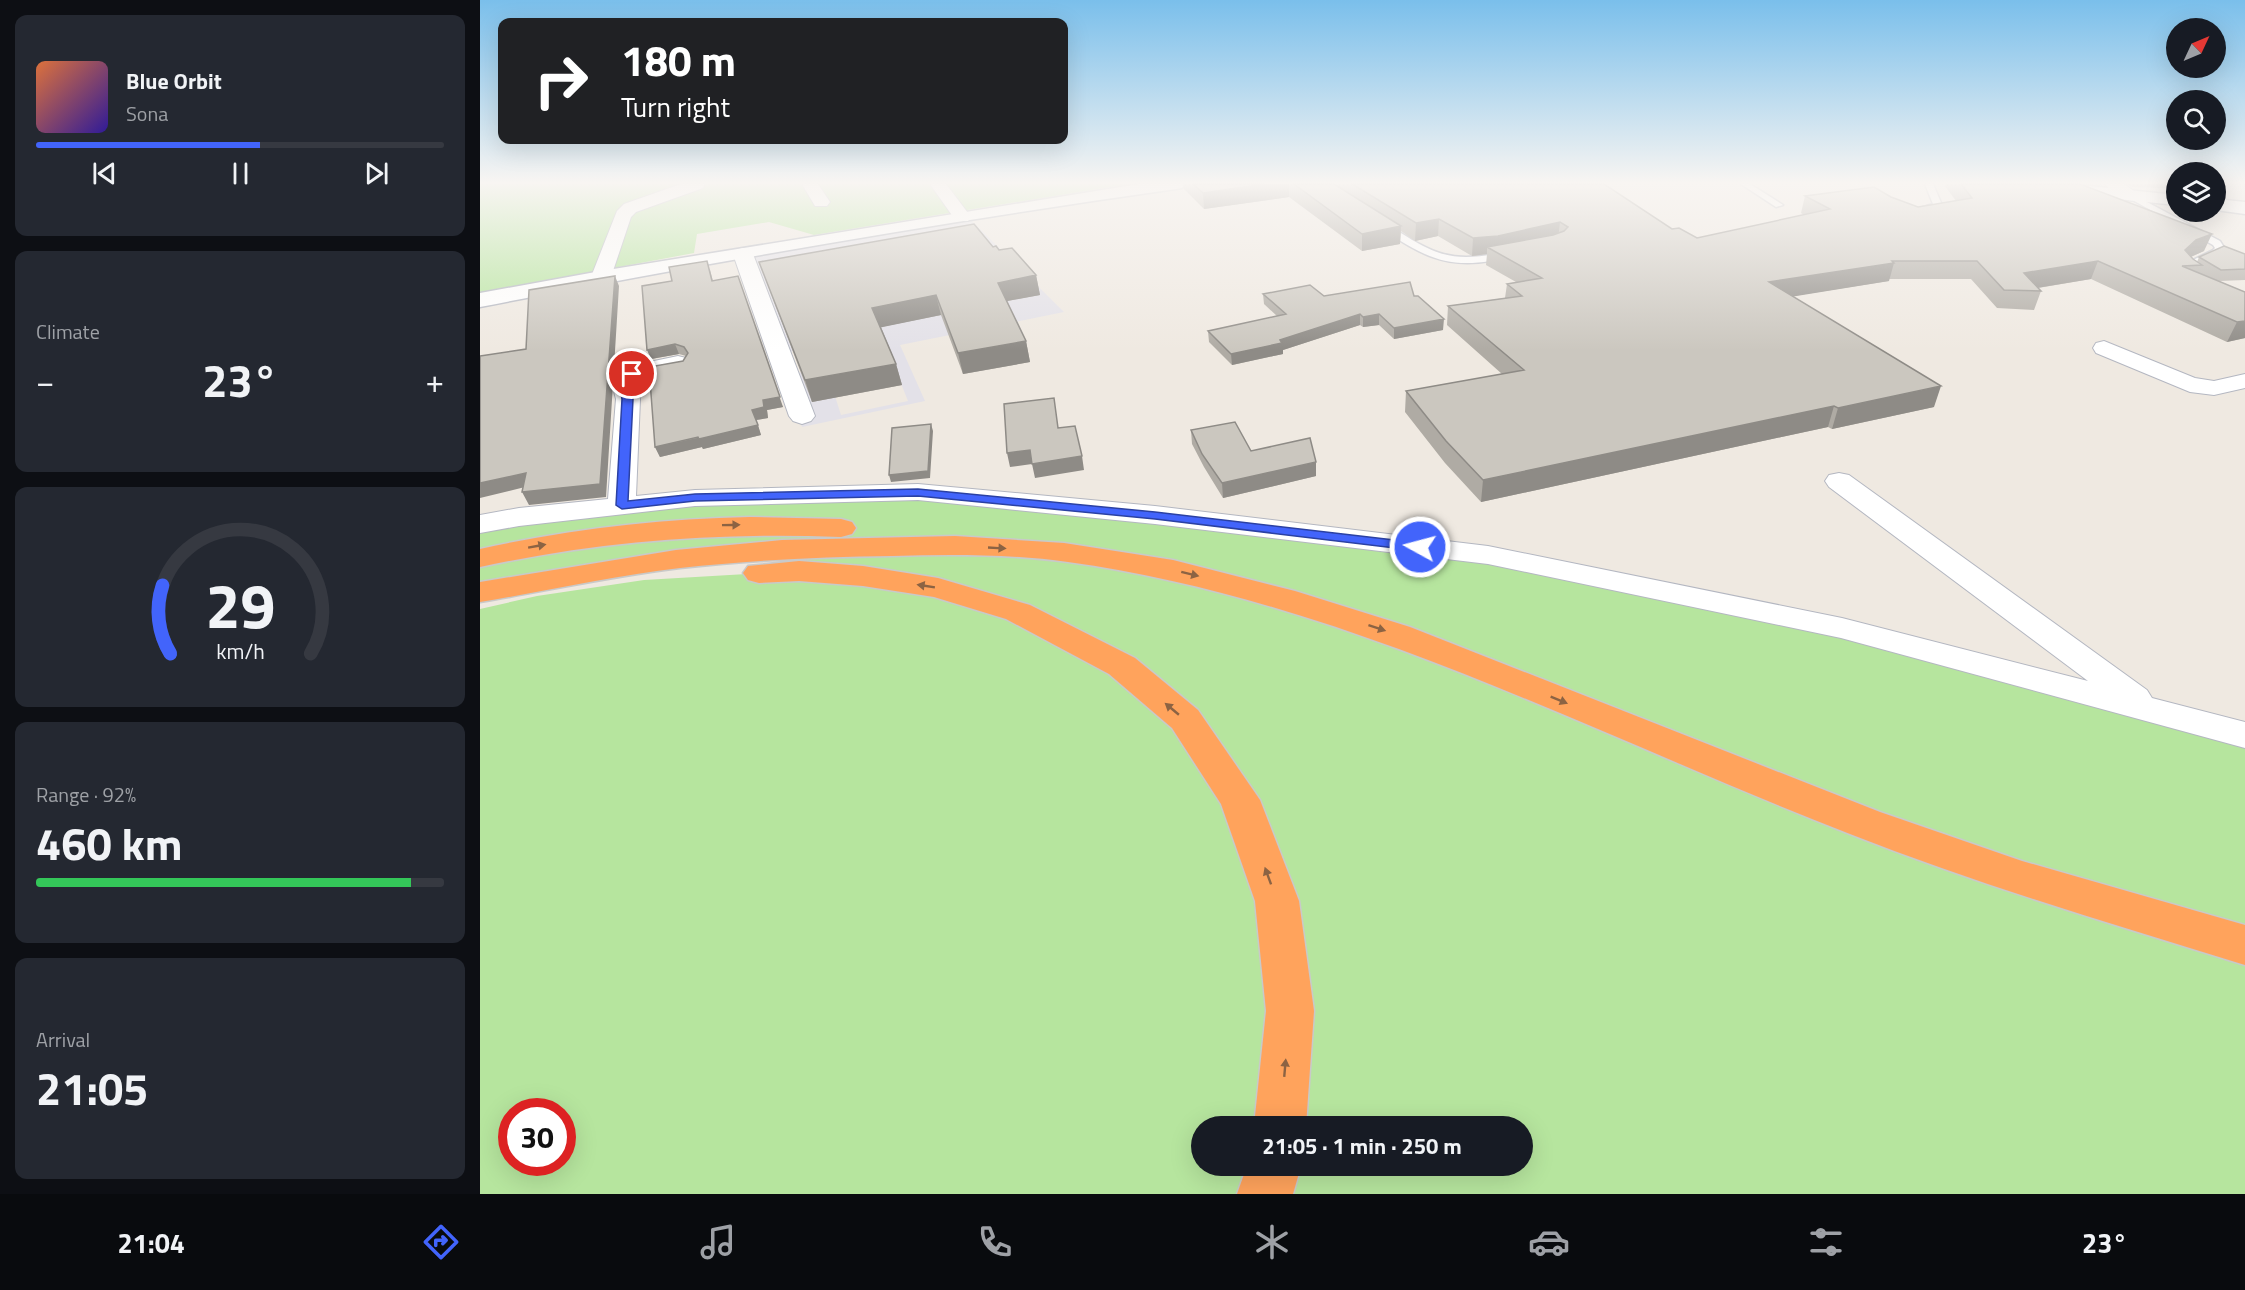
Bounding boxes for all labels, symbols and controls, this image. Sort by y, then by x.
north arrow [2166,18,2226,78]
map controls [2166,18,2226,222]
text: 180 m [621,28,736,92]
icon: right [522,42,600,120]
text: Blue Orbit [126,64,222,98]
text: Turn right [621,86,730,127]
button: search [2166,90,2226,150]
text: Sona [126,98,168,129]
icon: previous [88,157,121,190]
icon: pause [224,157,257,190]
icon: next [360,157,393,190]
button: layers [2166,162,2226,222]
text: Climate [36,316,100,347]
text: 23° [202,346,278,414]
pin [606,348,657,399]
text: − [36,356,54,406]
text: + [426,356,444,406]
icon: arrive [615,357,648,390]
position arrow [1388,515,1452,579]
one-way arrow [721,521,740,530]
one-way arrow [528,541,547,550]
one-way arrow [988,543,1007,553]
text: 29 [205,557,275,652]
one-way arrow [1181,570,1199,580]
one-way arrow [916,582,935,591]
one-way arrow [1368,624,1386,634]
text: km/h [216,635,264,667]
one-way arrow [1550,695,1568,705]
one-way arrow [1165,703,1180,716]
text: Range · 92% [36,779,136,810]
text: 460 km [36,809,182,877]
one-way arrow [1263,867,1272,885]
text: Arrival [36,1024,90,1055]
text: 21:05 [36,1054,148,1122]
one-way arrow [1280,1059,1290,1078]
speed limit sign: 30 [498,1098,576,1176]
text: 21:05 · 1 min · 250 m [1262,1129,1462,1163]
icon: directions [420,1221,462,1263]
icon: music [697,1221,739,1263]
icon: phone [974,1221,1016,1263]
icon: climate [1251,1221,1293,1263]
icon: car [1528,1221,1570,1263]
icon: filters [1805,1221,1847,1263]
text: 21:04 [118,1222,185,1263]
text: 23° [2082,1222,2127,1263]

